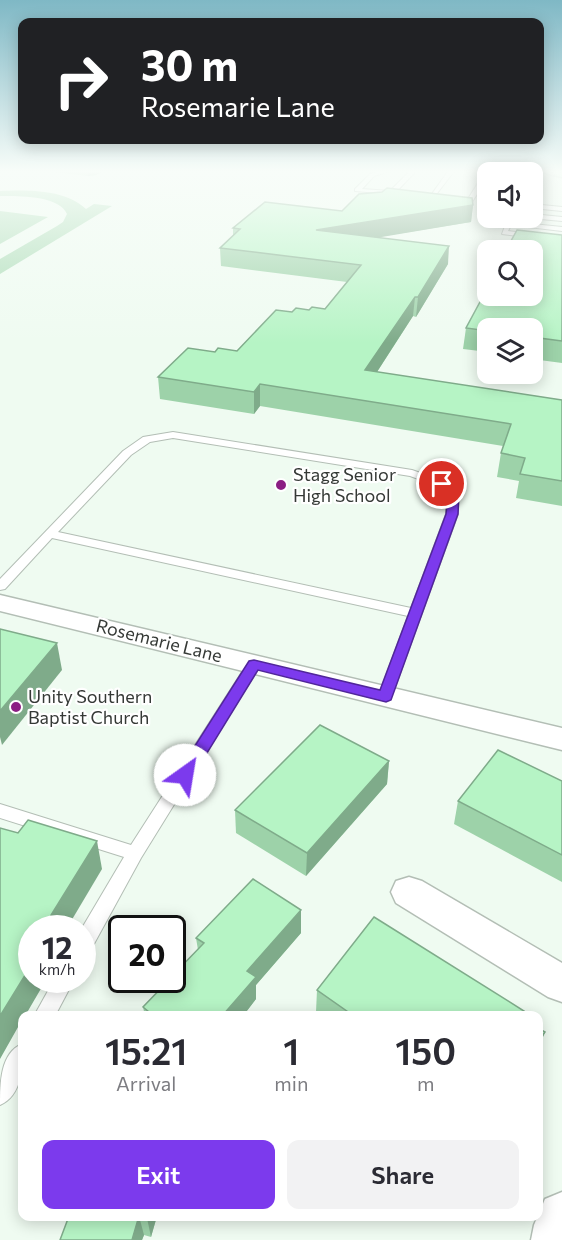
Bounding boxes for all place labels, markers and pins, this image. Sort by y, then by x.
pin [416,458,467,509]
place label: Stagg Senior High School [293,463,396,506]
marker: Stagg Senior High School [274,478,288,492]
place label: Unity Southern Baptist Church [28,685,152,728]
marker: Unity Southern Baptist Church [9,700,23,714]

